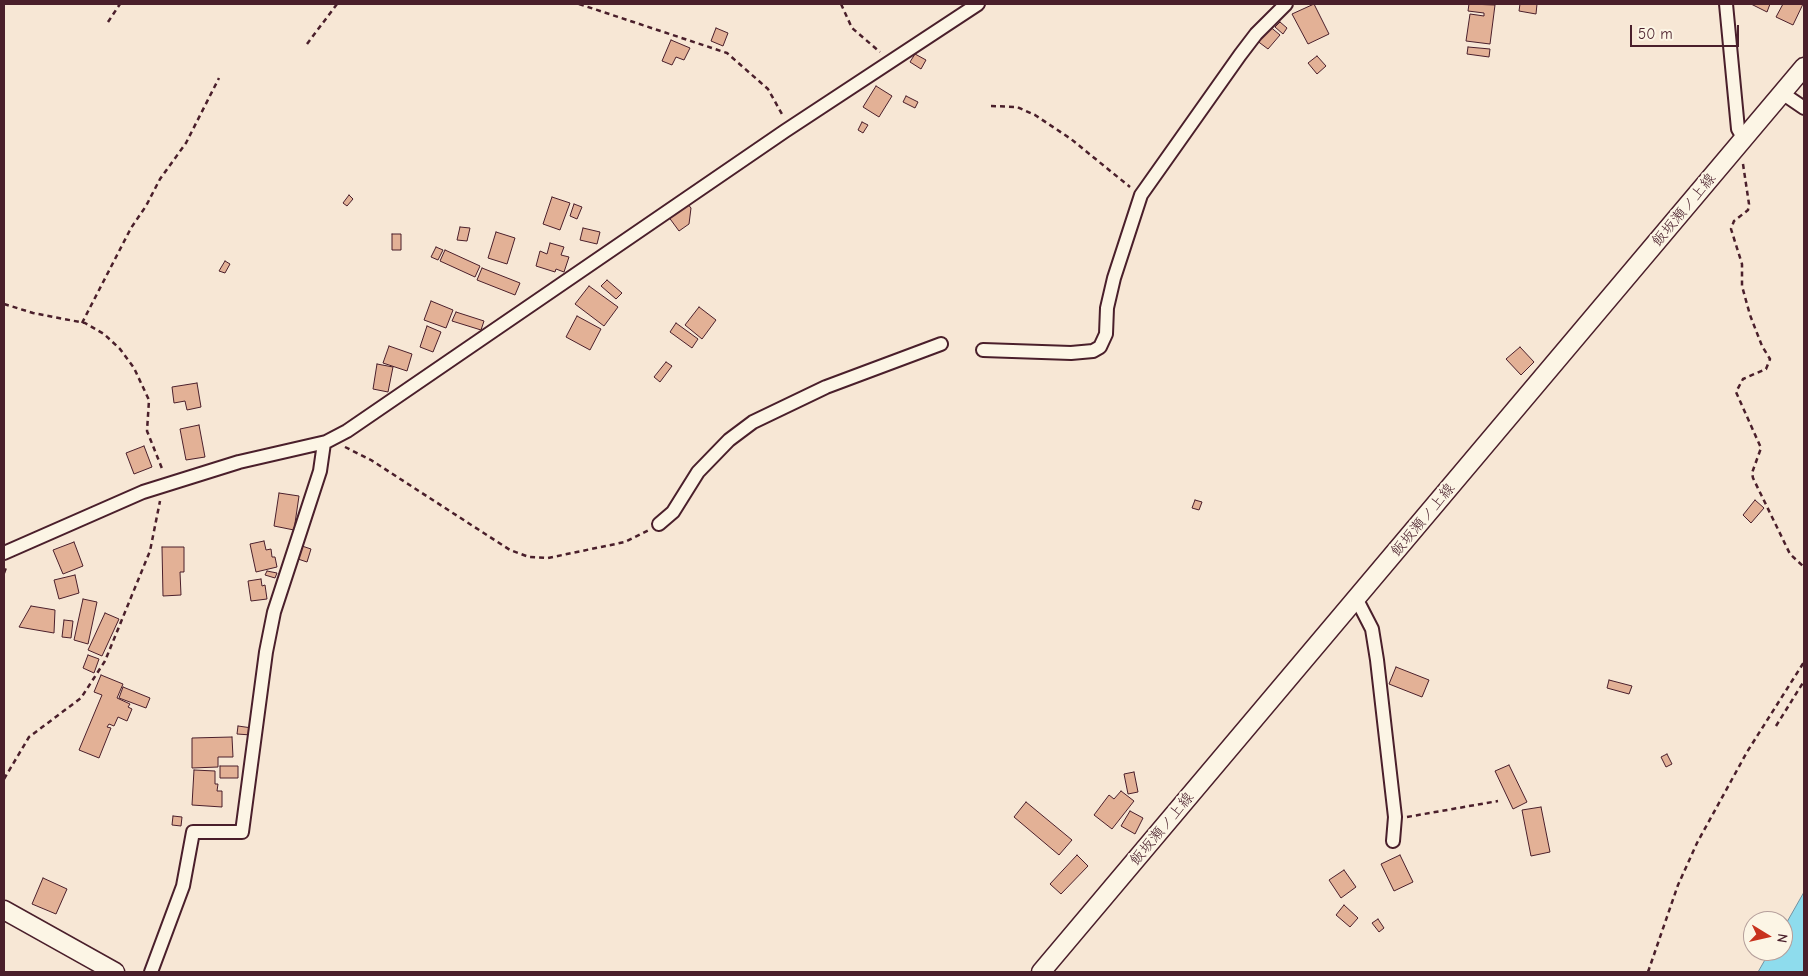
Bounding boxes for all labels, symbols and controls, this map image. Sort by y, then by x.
scale bar [1633,15,1742,47]
text: 50 m [1638,25,1673,43]
street label: 飯坂瀬ノ上線 [1648,170,1720,250]
street label: 飯坂瀬ノ上線 [1387,480,1459,560]
street label: 飯坂瀬ノ上線 [1126,789,1198,869]
north arrow [1743,911,1793,961]
text: N [1773,932,1791,944]

